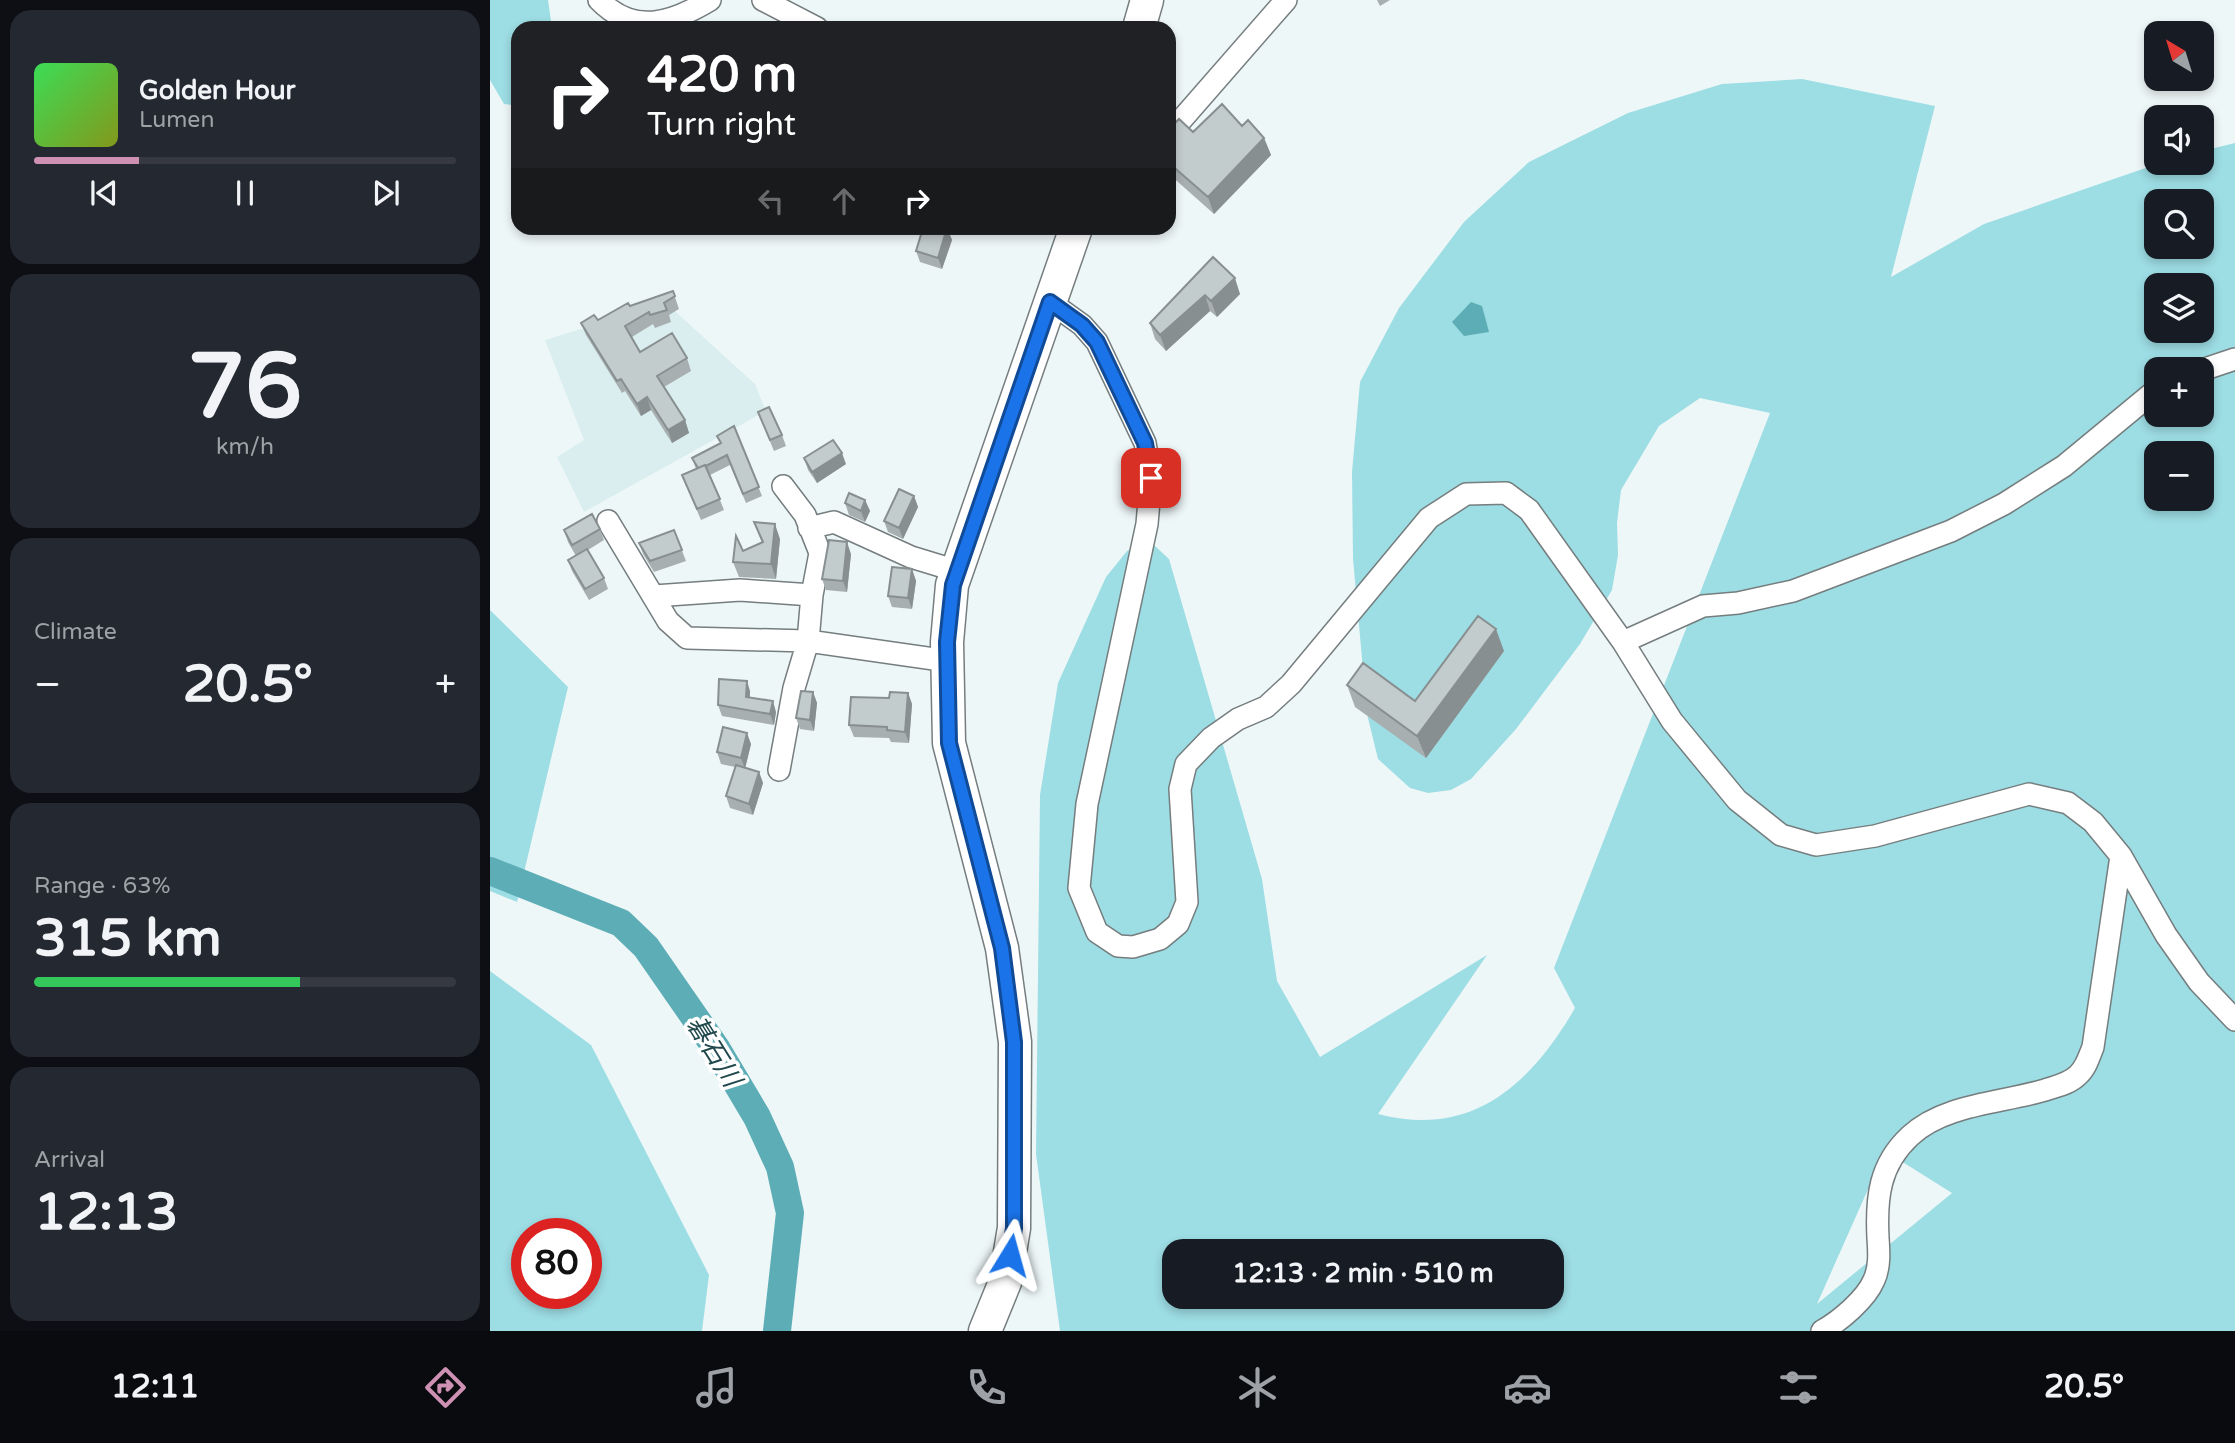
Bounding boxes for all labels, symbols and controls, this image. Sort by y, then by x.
north arrow [2144,21,2214,91]
map controls [2144,21,2214,511]
text: 420 m [647,46,797,105]
icon: right [532,49,623,140]
text: Golden Hour [139,75,296,106]
button: sound [2144,105,2214,175]
text: Lumen [139,106,214,134]
text: Turn right [647,106,796,144]
icon: previous [85,174,123,212]
icon: pause [226,174,264,212]
icon: next [367,174,405,212]
icon: left [752,182,790,220]
icon: ahead [825,182,863,220]
icon: right [898,182,936,220]
button: search [2144,189,2214,259]
button: layers [2144,273,2214,343]
text: 76 [188,332,302,442]
button: + [2144,357,2214,427]
text: km/h [216,433,274,461]
button: − [2144,441,2214,511]
pin [1121,448,1181,508]
icon: arrive [1132,459,1170,497]
text: Climate [34,618,117,646]
text: 20.5° [183,653,313,716]
text: − [34,662,61,708]
text: + [435,662,456,708]
text: Range · 63% [34,872,170,900]
text: 315 km [34,907,222,970]
water label: 碁石川 [680,1010,749,1095]
text: Arrival [34,1146,105,1174]
text: 12:13 [34,1181,178,1244]
speed limit sign: 80 [511,1218,602,1309]
position arrow [973,1218,1047,1292]
text: 12:13 · 2 min · 510 m [1232,1258,1494,1289]
icon: directions [421,1363,470,1412]
icon: music [692,1363,741,1412]
icon: phone [962,1363,1011,1412]
icon: climate [1233,1363,1282,1412]
icon: car [1503,1363,1552,1412]
icon: filters [1774,1363,1823,1412]
text: 12:11 [111,1368,199,1406]
text: 20.5° [2044,1368,2124,1406]

